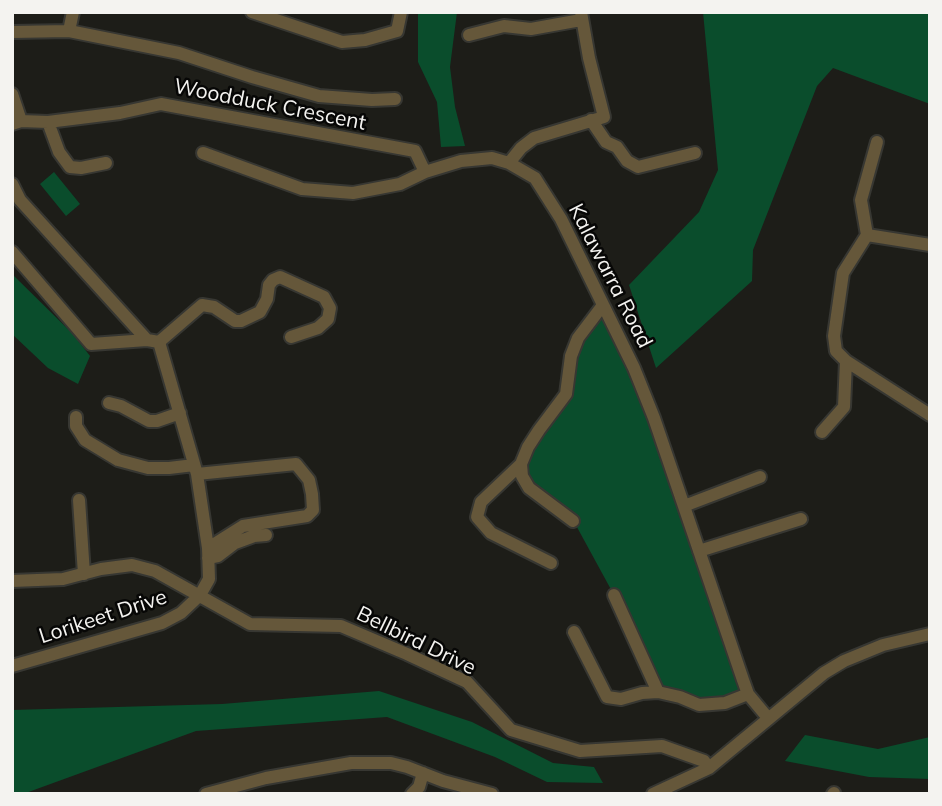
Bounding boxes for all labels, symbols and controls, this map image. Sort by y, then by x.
street label: Woodduck Crescent [172,74,368,136]
street label: Kalawarra Road [563,200,657,352]
street label: Lorikeet Drive [36,584,170,650]
street label: Bellbird Drive [352,601,480,681]

